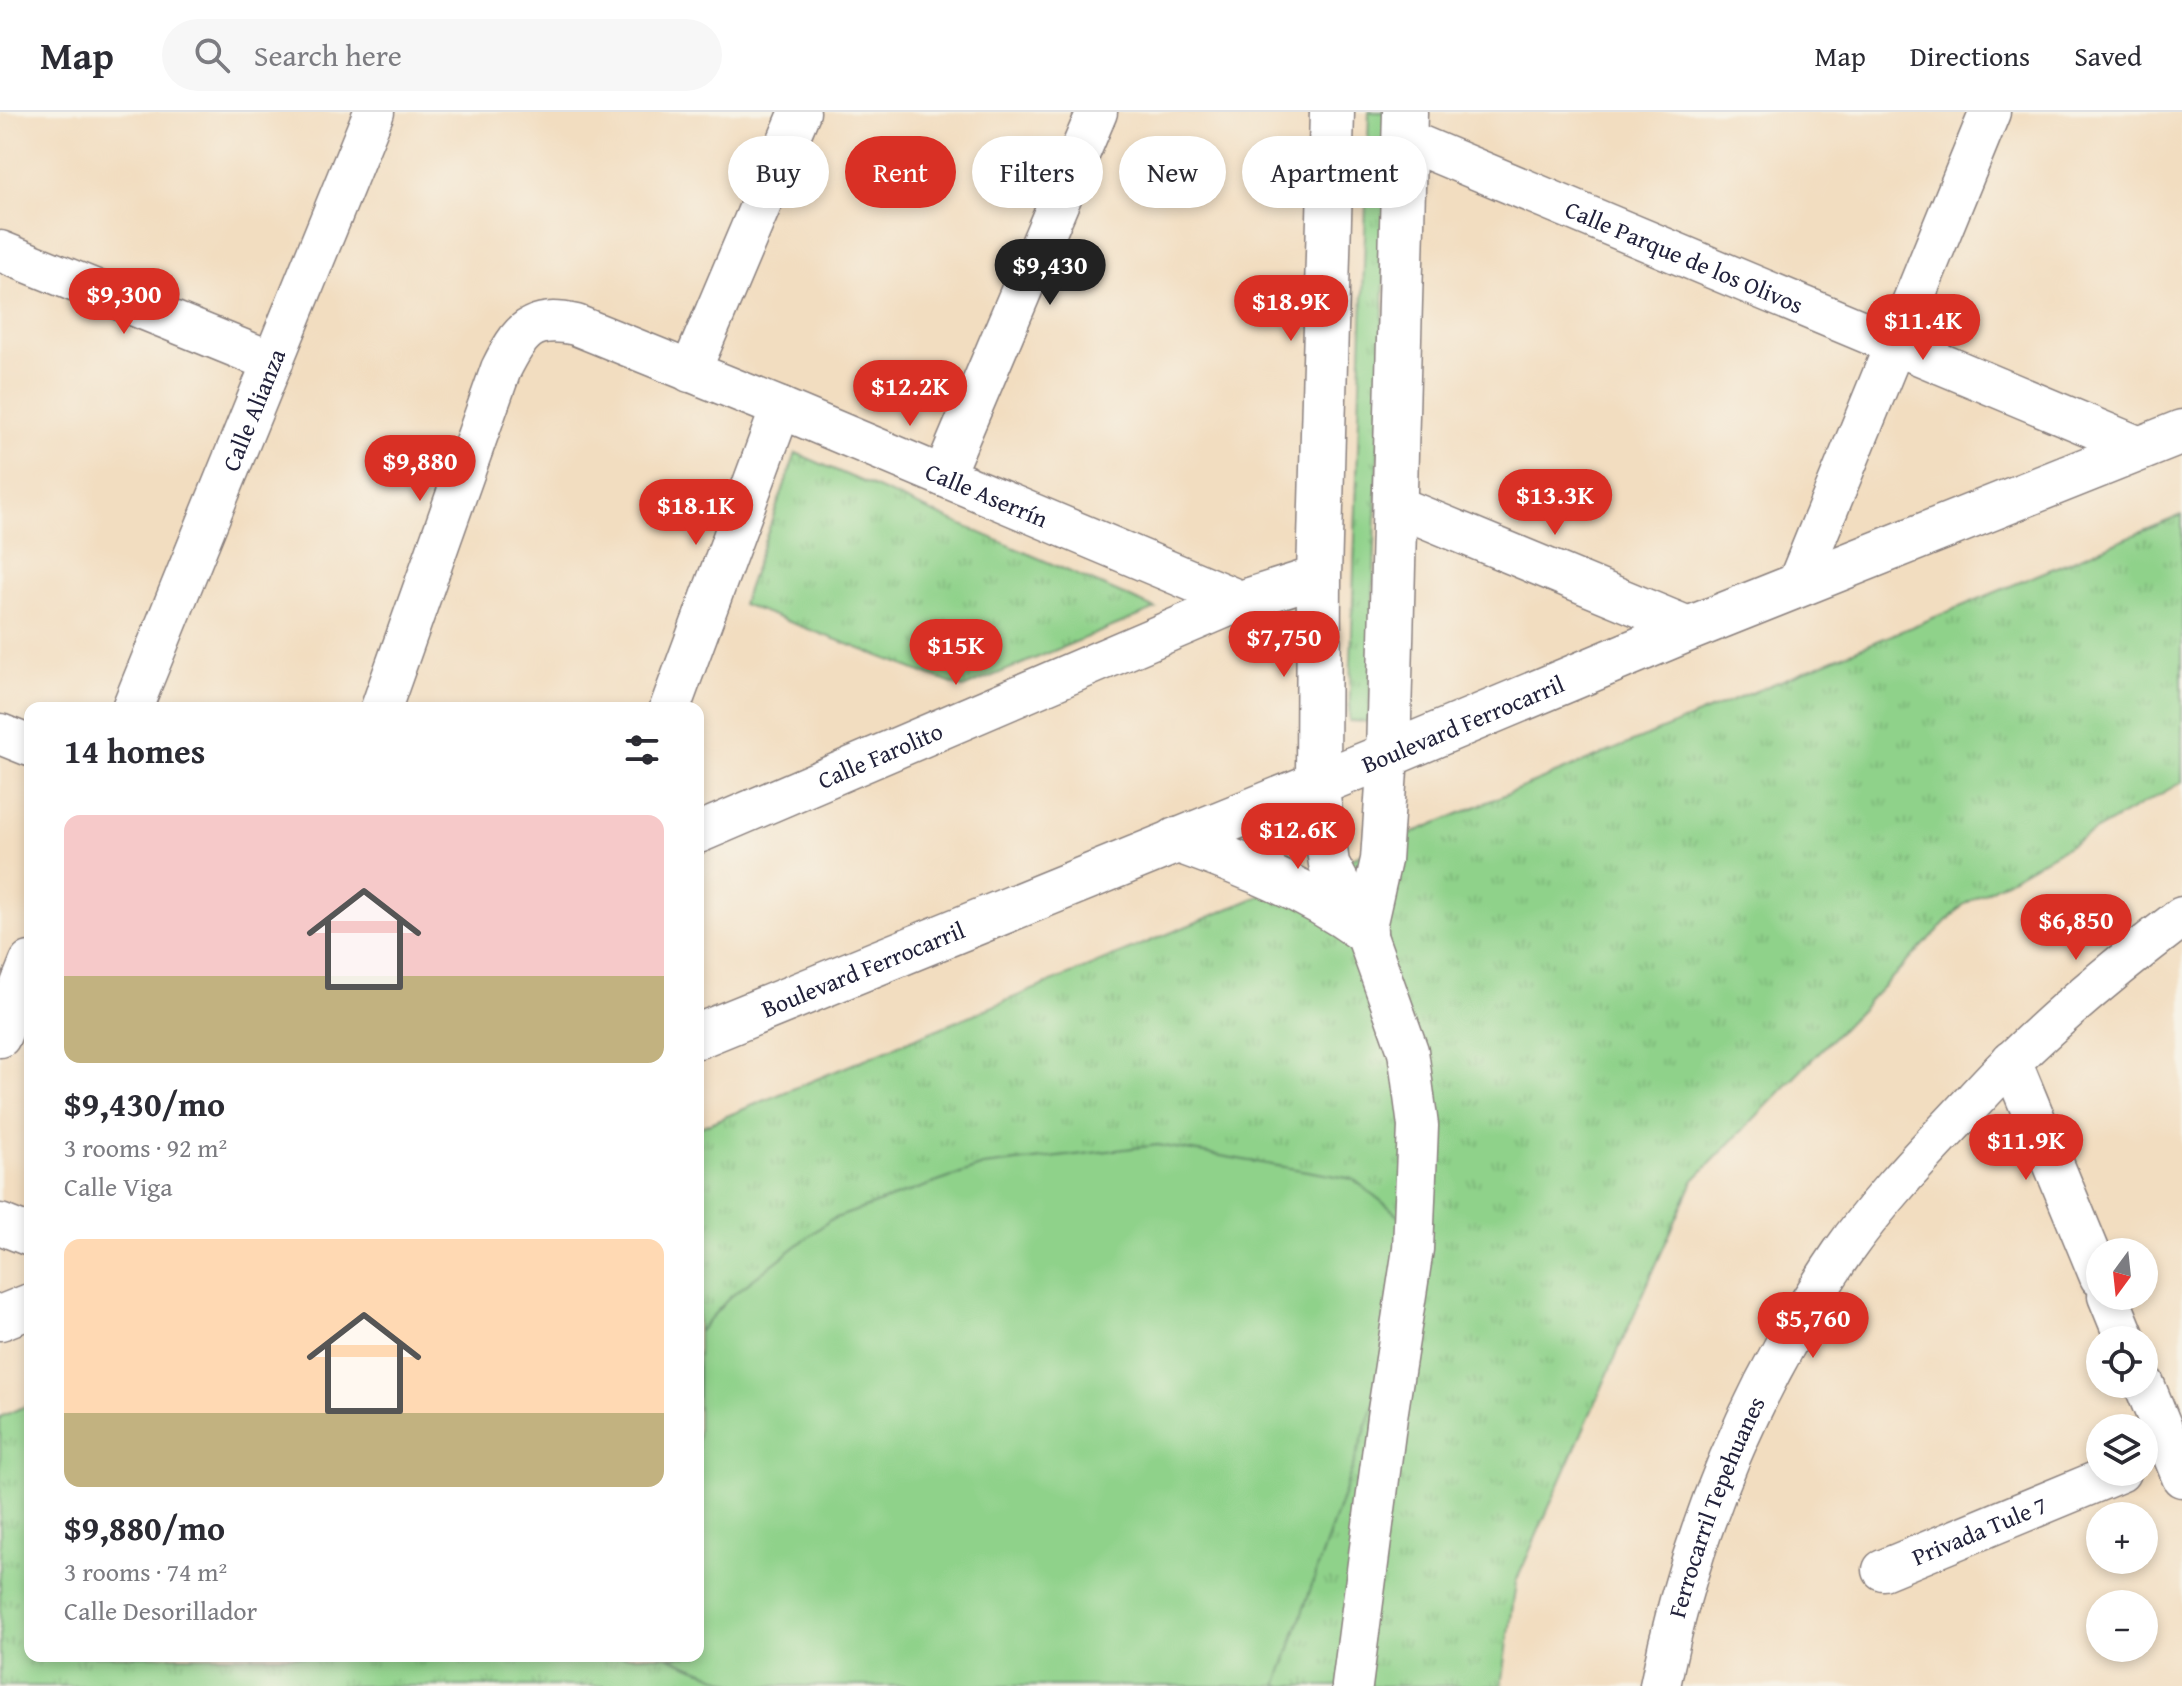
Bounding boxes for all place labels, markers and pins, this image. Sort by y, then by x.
pin: $9,430 [985,239,1115,307]
pin: $9,300 [59,268,189,336]
pin: $18.9K [1226,275,1356,343]
pin: $11.4K [1858,294,1988,362]
pin: $12.2K [845,360,975,428]
pin: $9,880 [355,435,485,503]
pin: $13.3K [1490,469,1620,537]
pin: $18.1K [631,479,761,547]
pin: $7,750 [1219,611,1349,679]
pin: $15K [909,619,1003,687]
pin: $12.6K [1233,803,1363,871]
pin: $6,850 [2011,894,2141,962]
pin: $11.9K [1961,1114,2091,1182]
pin: $5,760 [1748,1292,1878,1360]

